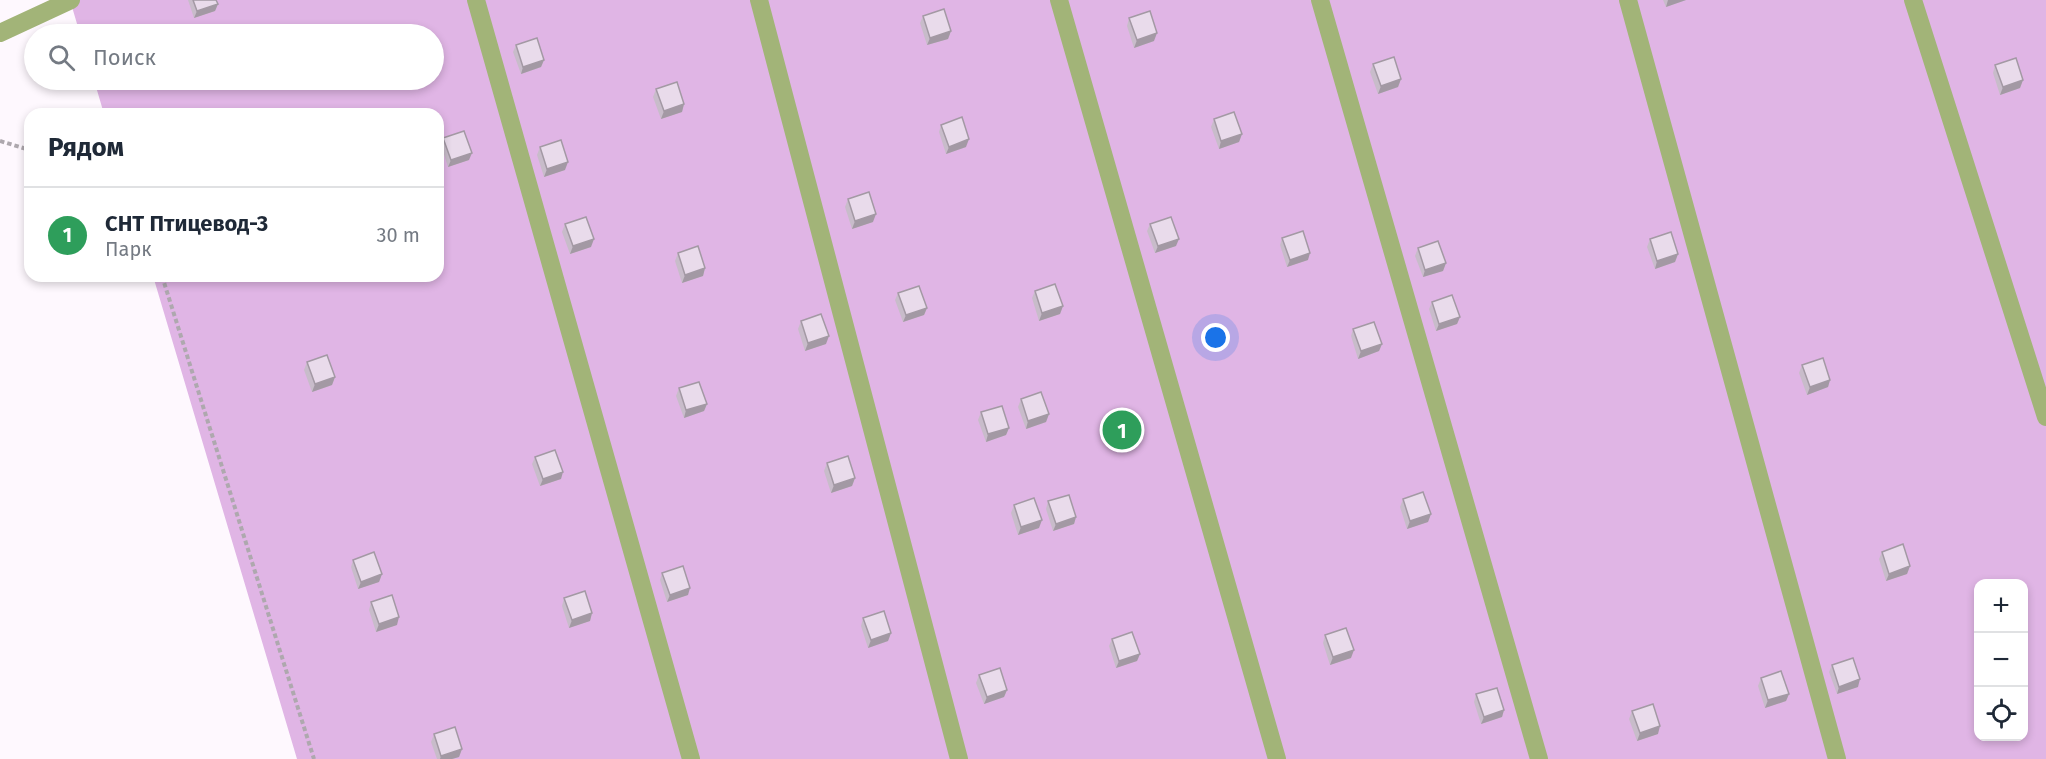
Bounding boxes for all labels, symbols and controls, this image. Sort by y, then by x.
search box [24,24,444,90]
icon: search [45,41,78,74]
text: Поиск [93,44,156,71]
text: Рядом [48,132,124,163]
text: СНТ Птицевод-3 [105,210,268,237]
text: 1 [63,223,72,247]
text: 30 m [376,223,420,247]
text: Парк [105,237,152,261]
your location [1201,323,1230,352]
pin: 1 [1102,408,1142,452]
map controls [1974,579,2028,741]
button: + [1974,579,2028,633]
button: − [1974,633,2028,687]
button: locate [1974,687,2028,741]

